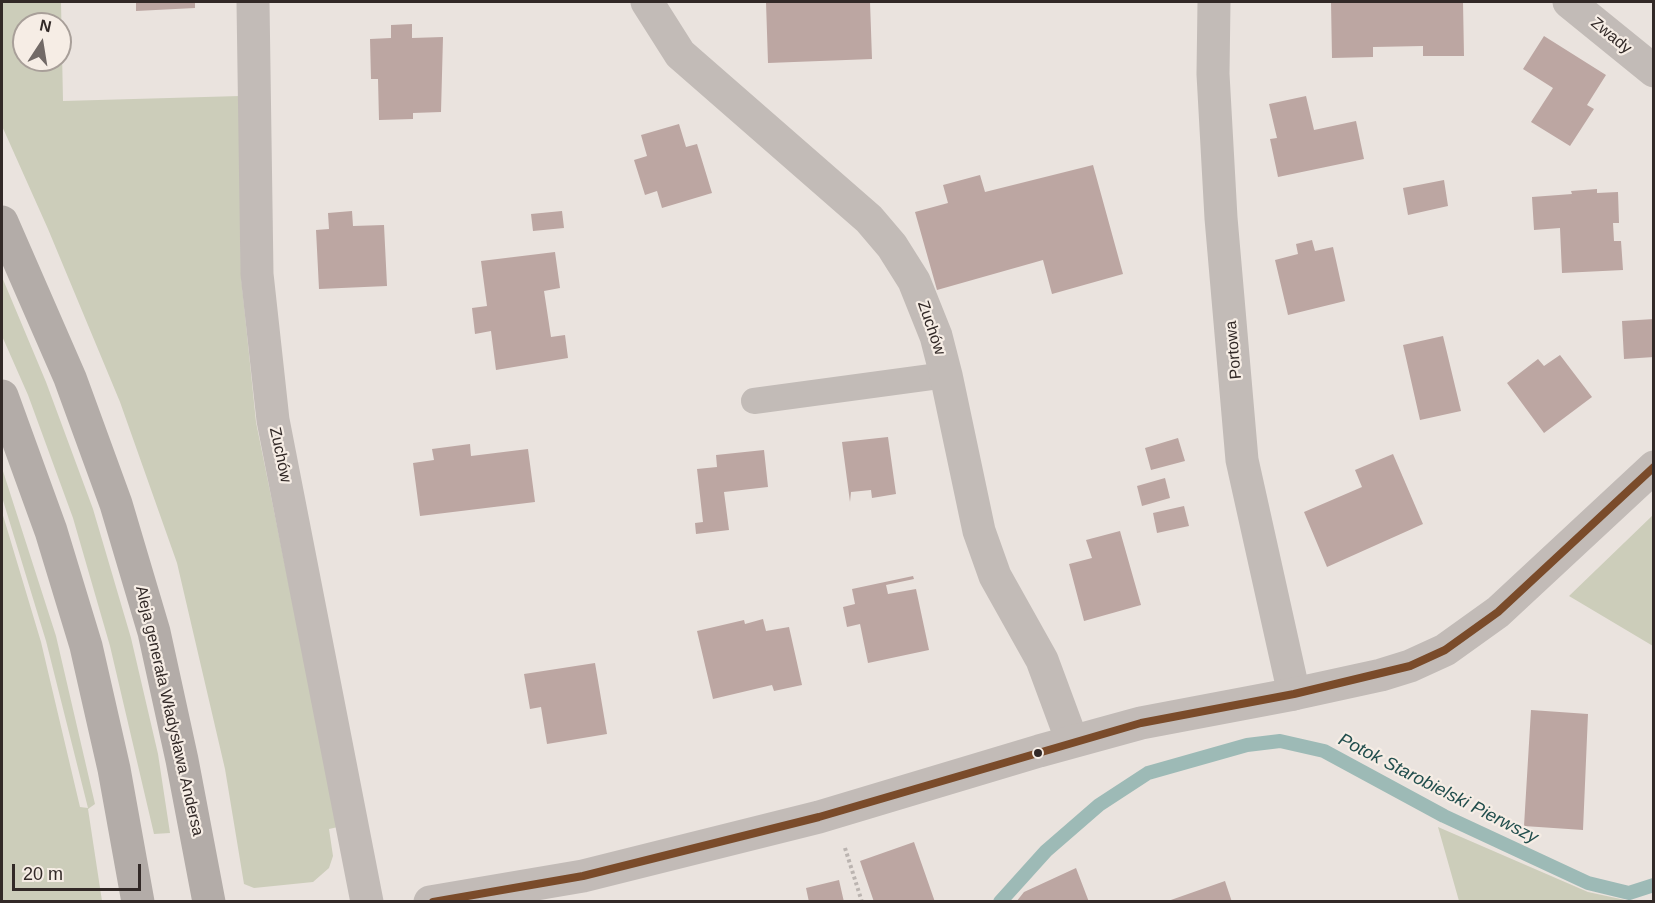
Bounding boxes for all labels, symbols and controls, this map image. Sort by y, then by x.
north arrow [12,12,72,72]
street label: Zwady [1587,14,1635,58]
text: N [38,16,53,35]
street label: Zuchów [913,298,949,358]
street label: Portowa [1222,320,1246,380]
street label: Zuchów [265,426,295,484]
street label: Aleja generała Władysława Andersa [131,584,207,838]
water label: Potok Starobielski Pierwszy [1335,729,1541,849]
unlabelled marker [1032,747,1044,759]
scale bar [15,852,144,890]
text: 20 m [23,864,63,884]

